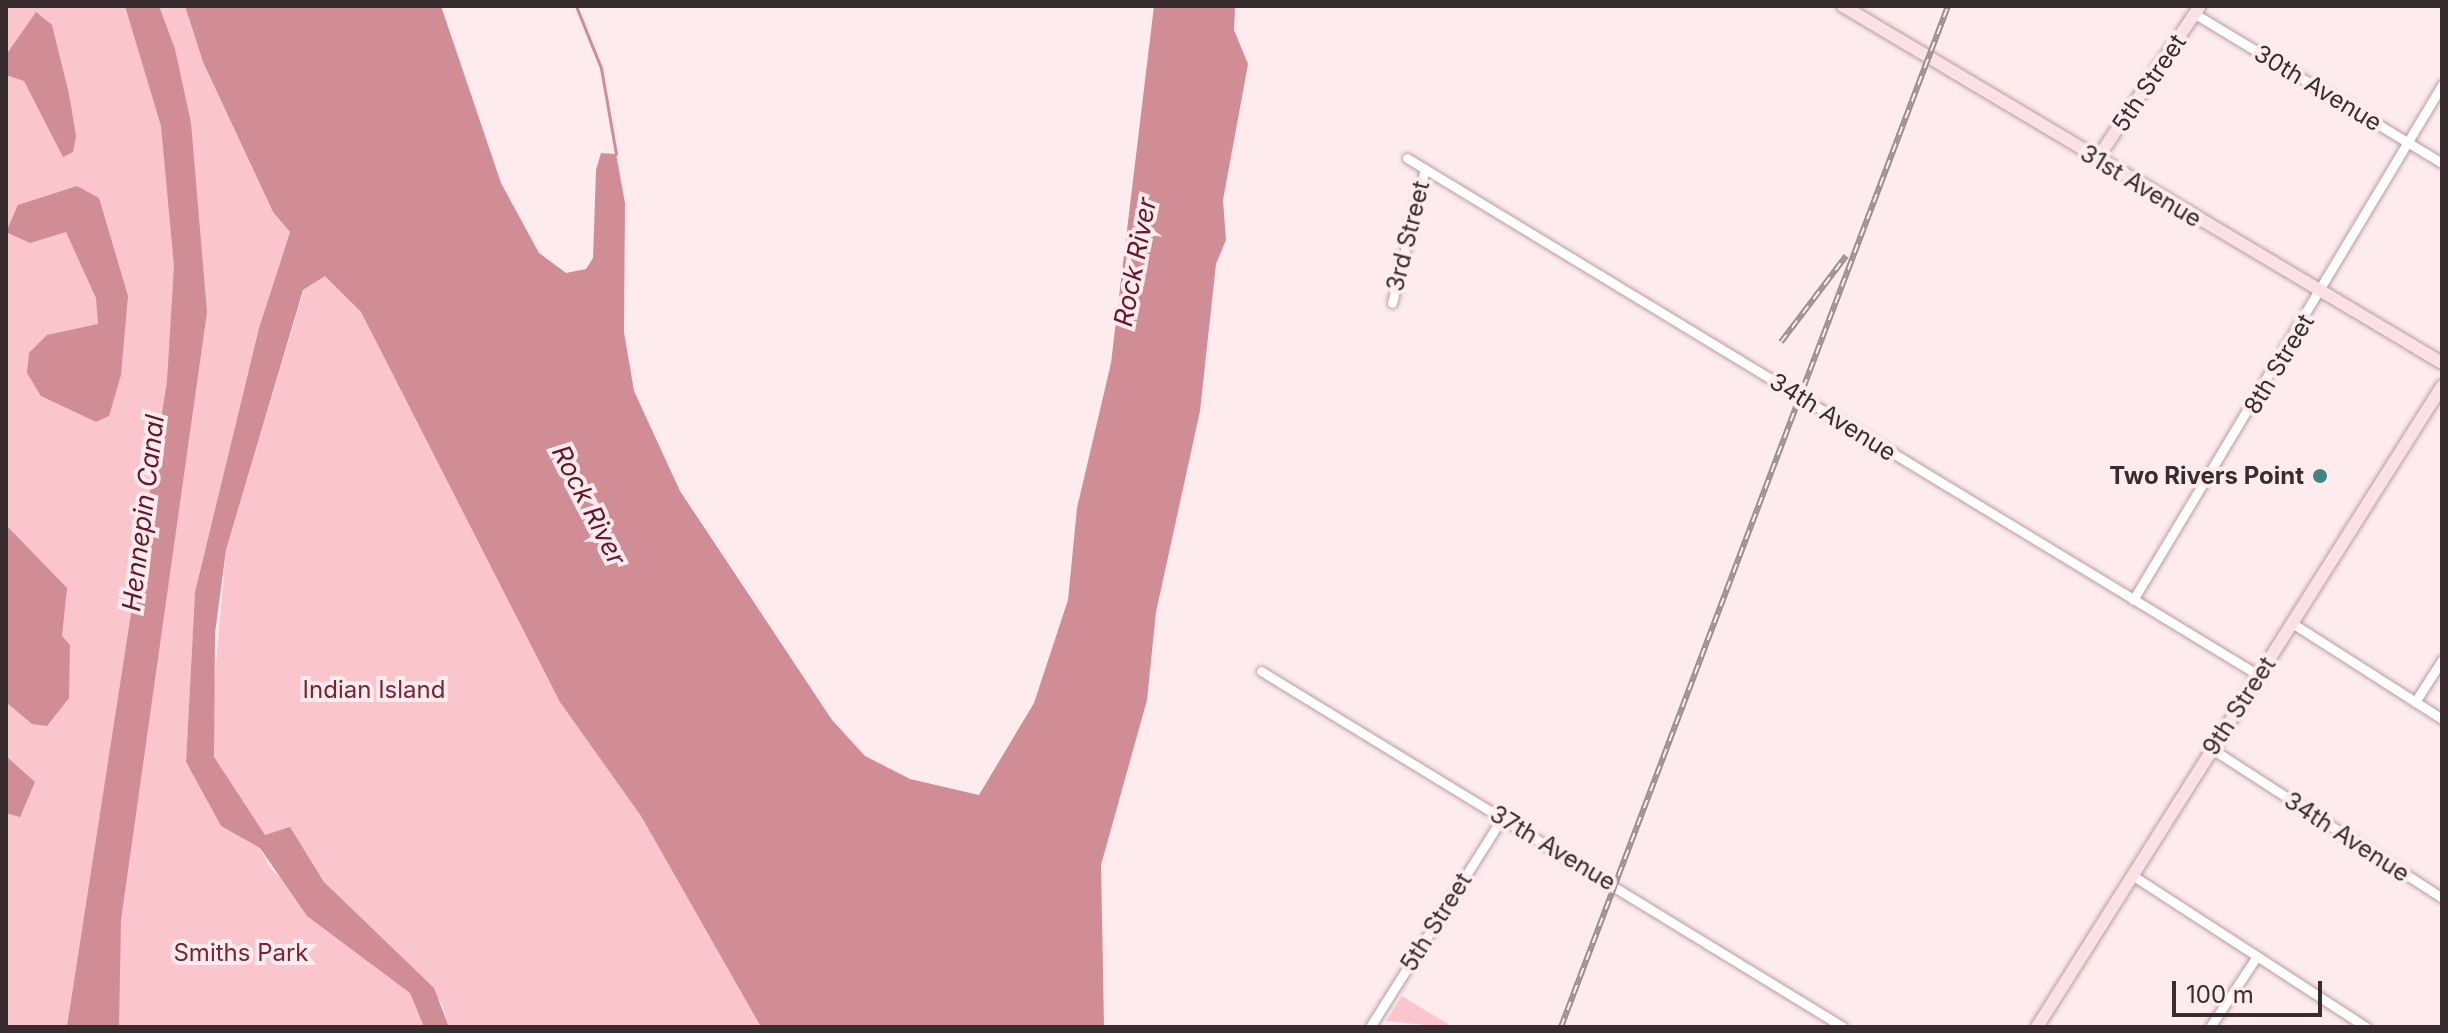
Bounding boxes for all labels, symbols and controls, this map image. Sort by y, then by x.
street label: 5th Street [2106,29,2192,137]
street label: 30th Avenue [2249,39,2387,137]
street label: 31st Avenue [2075,139,2207,233]
street label: 3rd Street [1380,178,1436,294]
water label: Rock River [1107,195,1163,329]
street label: 8th Street [2238,309,2320,419]
street label: 34th Avenue [1765,367,1901,467]
water label: Hennepin Canal [115,413,171,613]
water label: Rock River [546,440,632,570]
place label: Two Rivers Point [2109,462,2304,490]
marker: Two Rivers Point [2311,467,2329,485]
street label: 9th Street [2196,651,2282,761]
park label: Indian Island [303,676,445,704]
street label: 34th Avenue [2279,786,2415,888]
street label: 37th Avenue [1485,799,1621,897]
street label: 5th Street [1394,867,1478,977]
park label: Smiths Park [173,939,309,967]
scale bar [2176,965,2326,1015]
text: 100 m [2186,980,2254,1009]

